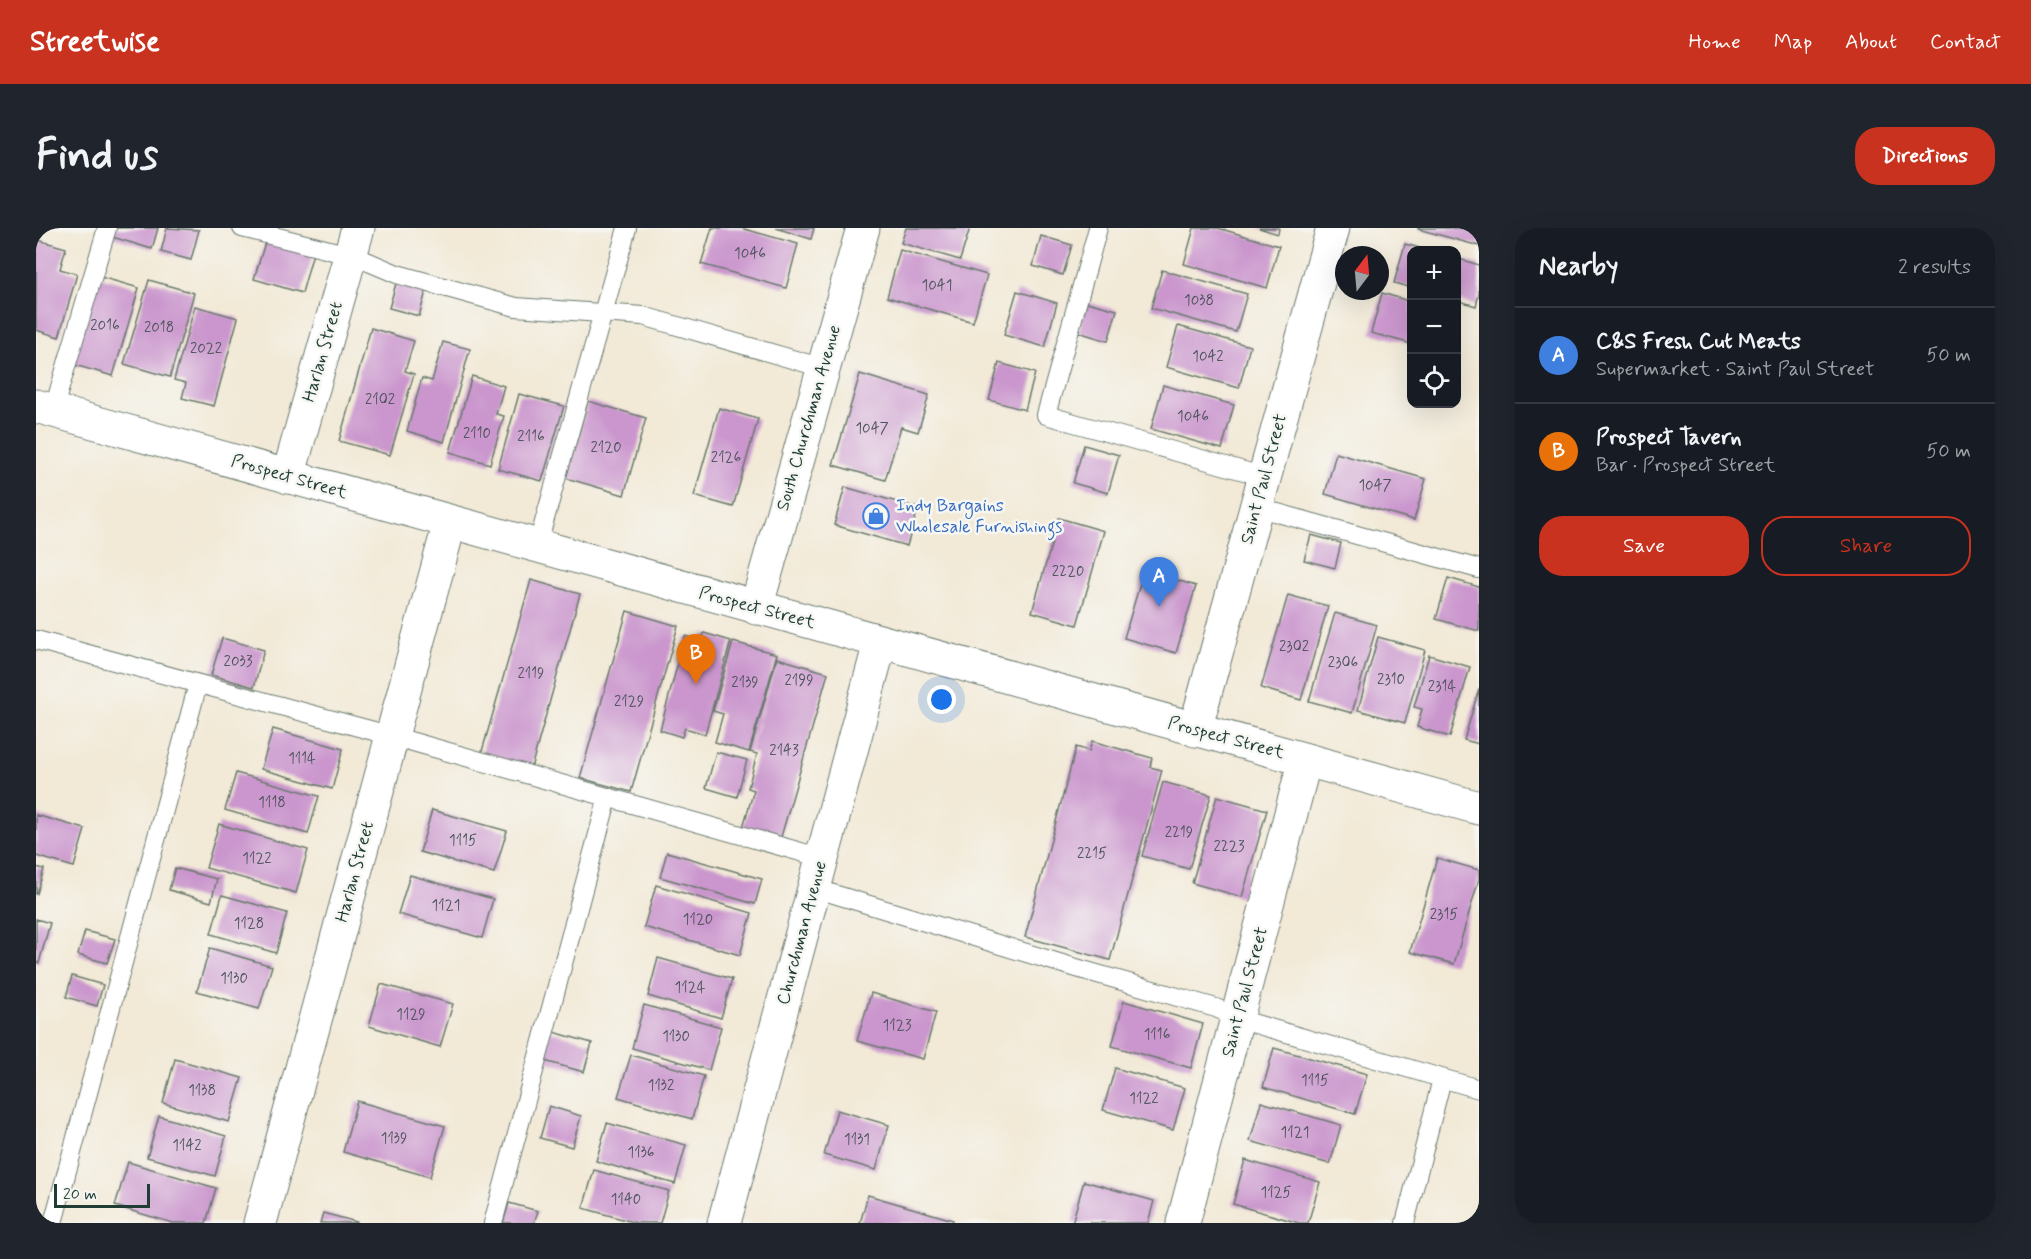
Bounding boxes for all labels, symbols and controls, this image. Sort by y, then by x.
text: Streetwise [30,24,160,61]
text: Home [1689,28,1741,56]
text: Map [1774,28,1812,56]
text: About [1845,28,1897,56]
text: Contact [1930,28,2001,56]
button: Directions [1855,127,1995,185]
text: Find us [36,129,158,184]
house number: 1046 [734,244,766,264]
north arrow [1335,246,1389,300]
map controls [1407,246,1461,408]
button: + [1407,246,1461,300]
text: Nearby [1539,250,1618,284]
text: 2 results [1898,254,1971,281]
house number: 1041 [922,276,952,296]
house number: 1038 [1184,291,1214,311]
street label: Harlan Street [297,299,349,405]
button: − [1407,300,1461,354]
house number: 2016 [90,316,120,336]
house number: 2018 [144,318,174,338]
street label: South Churchman Avenue [771,322,847,514]
text: C&S Fresh Cut Meats [1596,328,1801,356]
house number: 2022 [190,339,222,359]
text: A [1552,342,1565,369]
text: 50 m [1926,342,1971,369]
house number: 1042 [1192,347,1224,367]
button: locate [1407,354,1461,408]
text: Supermarket · Saint Paul Street [1596,356,1875,383]
house number: 2102 [365,390,395,410]
house number: 1046 [1177,407,1209,427]
street label: Saint Paul Street [1235,411,1293,547]
house number: 1047 [855,419,889,439]
house number: 2110 [463,424,491,444]
text: Prospect Tavern [1596,424,1742,452]
house number: 2116 [517,427,545,447]
house number: 2120 [590,438,622,458]
text: B [1552,438,1565,465]
text: 50 m [1926,438,1971,465]
house number: 2126 [711,448,742,468]
street label: Prospect Street [228,449,350,505]
text: Bar · Prospect Street [1596,452,1776,479]
house number: 1047 [1358,476,1392,496]
place label: Indy Bargains Wholesale Furnishings [896,494,1062,541]
shop icon: Indy Bargains Wholesale Furnishings [861,501,891,531]
button: Save [1539,516,1749,576]
button: Share [1761,516,1971,576]
pin: A [1140,558,1178,607]
house number: 2220 [1052,562,1084,582]
street label: Prospect Street [696,581,818,635]
pin: B [676,634,716,684]
house number: 2302 [1279,637,1309,657]
house number: 2033 [224,652,253,672]
house number: 2306 [1328,653,1359,673]
house number: 2119 [517,664,545,684]
house number: 2310 [1377,670,1405,690]
house number: 2199 [784,671,814,691]
house number: 2139 [731,673,759,693]
house number: 2314 [1428,677,1456,697]
your location [927,685,956,714]
house number: 2129 [614,692,644,712]
street label: Prospect Street [1165,711,1287,765]
house number: 2143 [769,741,799,761]
house number: 1114 [288,749,316,769]
house number: 1118 [258,793,286,813]
street label: Harlan Street [330,819,380,925]
house number: 2219 [1165,823,1193,843]
house number: 1115 [449,831,477,851]
house number: 2223 [1214,837,1245,857]
house number: 2215 [1077,844,1107,864]
house number: 1122 [242,849,272,869]
street label: Churchman Avenue [771,858,833,1008]
house number: 1121 [432,896,460,916]
house number: 2315 [1430,905,1458,925]
house number: 1120 [683,910,713,930]
house number: 1128 [234,914,264,934]
street label: Saint Paul Street [1216,924,1274,1060]
house number: 1130 [220,969,248,989]
house number: 1124 [675,978,706,998]
house number: 1129 [396,1005,426,1025]
house number: 1123 [883,1016,912,1036]
house number: 1116 [1144,1025,1171,1045]
house number: 1130 [662,1027,690,1047]
house number: 1115 [1301,1071,1329,1091]
house number: 1132 [648,1076,674,1096]
house number: 1138 [188,1081,216,1101]
house number: 1122 [1129,1089,1159,1109]
house number: 1121 [1281,1123,1309,1143]
house number: 1139 [381,1129,407,1149]
house number: 1131 [844,1130,870,1150]
house number: 1142 [172,1136,202,1156]
house number: 1136 [628,1143,655,1163]
scale bar [54,1181,150,1208]
house number: 1125 [1260,1183,1292,1203]
text: 20 m [63,1184,97,1205]
house number: 1140 [611,1190,641,1210]

